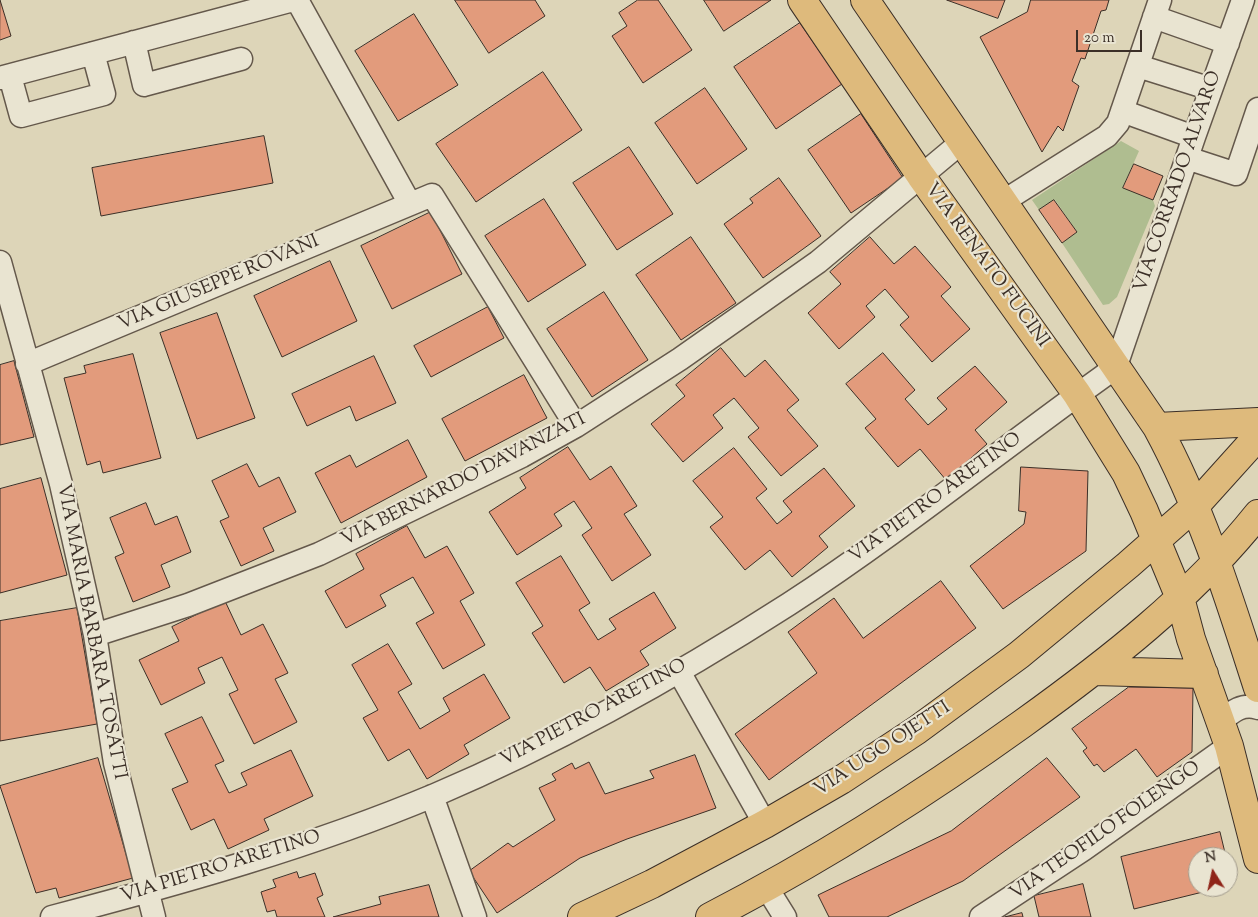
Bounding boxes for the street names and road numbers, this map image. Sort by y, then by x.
street label: VIA CORRADO ALVARO [1130,68,1228,296]
street label: VIA RENATO FUCINI [919,179,1053,353]
street label: VIA GIUSEPPE ROVANI [115,231,323,337]
street label: VIA BERNARDO DAVANZATI [338,409,590,553]
street label: VIA PIETRO ARETINO [845,429,1027,569]
street label: VIA MARIA BARBARA TOSATTI [50,482,130,782]
street label: VIA PIETRO ARETINO [497,655,691,773]
street label: VIA UGO OJETTI [811,697,955,803]
street label: VIA TEOFILO FOLENGO [1006,758,1206,906]
street label: VIA PIETRO ARETINO [118,827,324,909]

